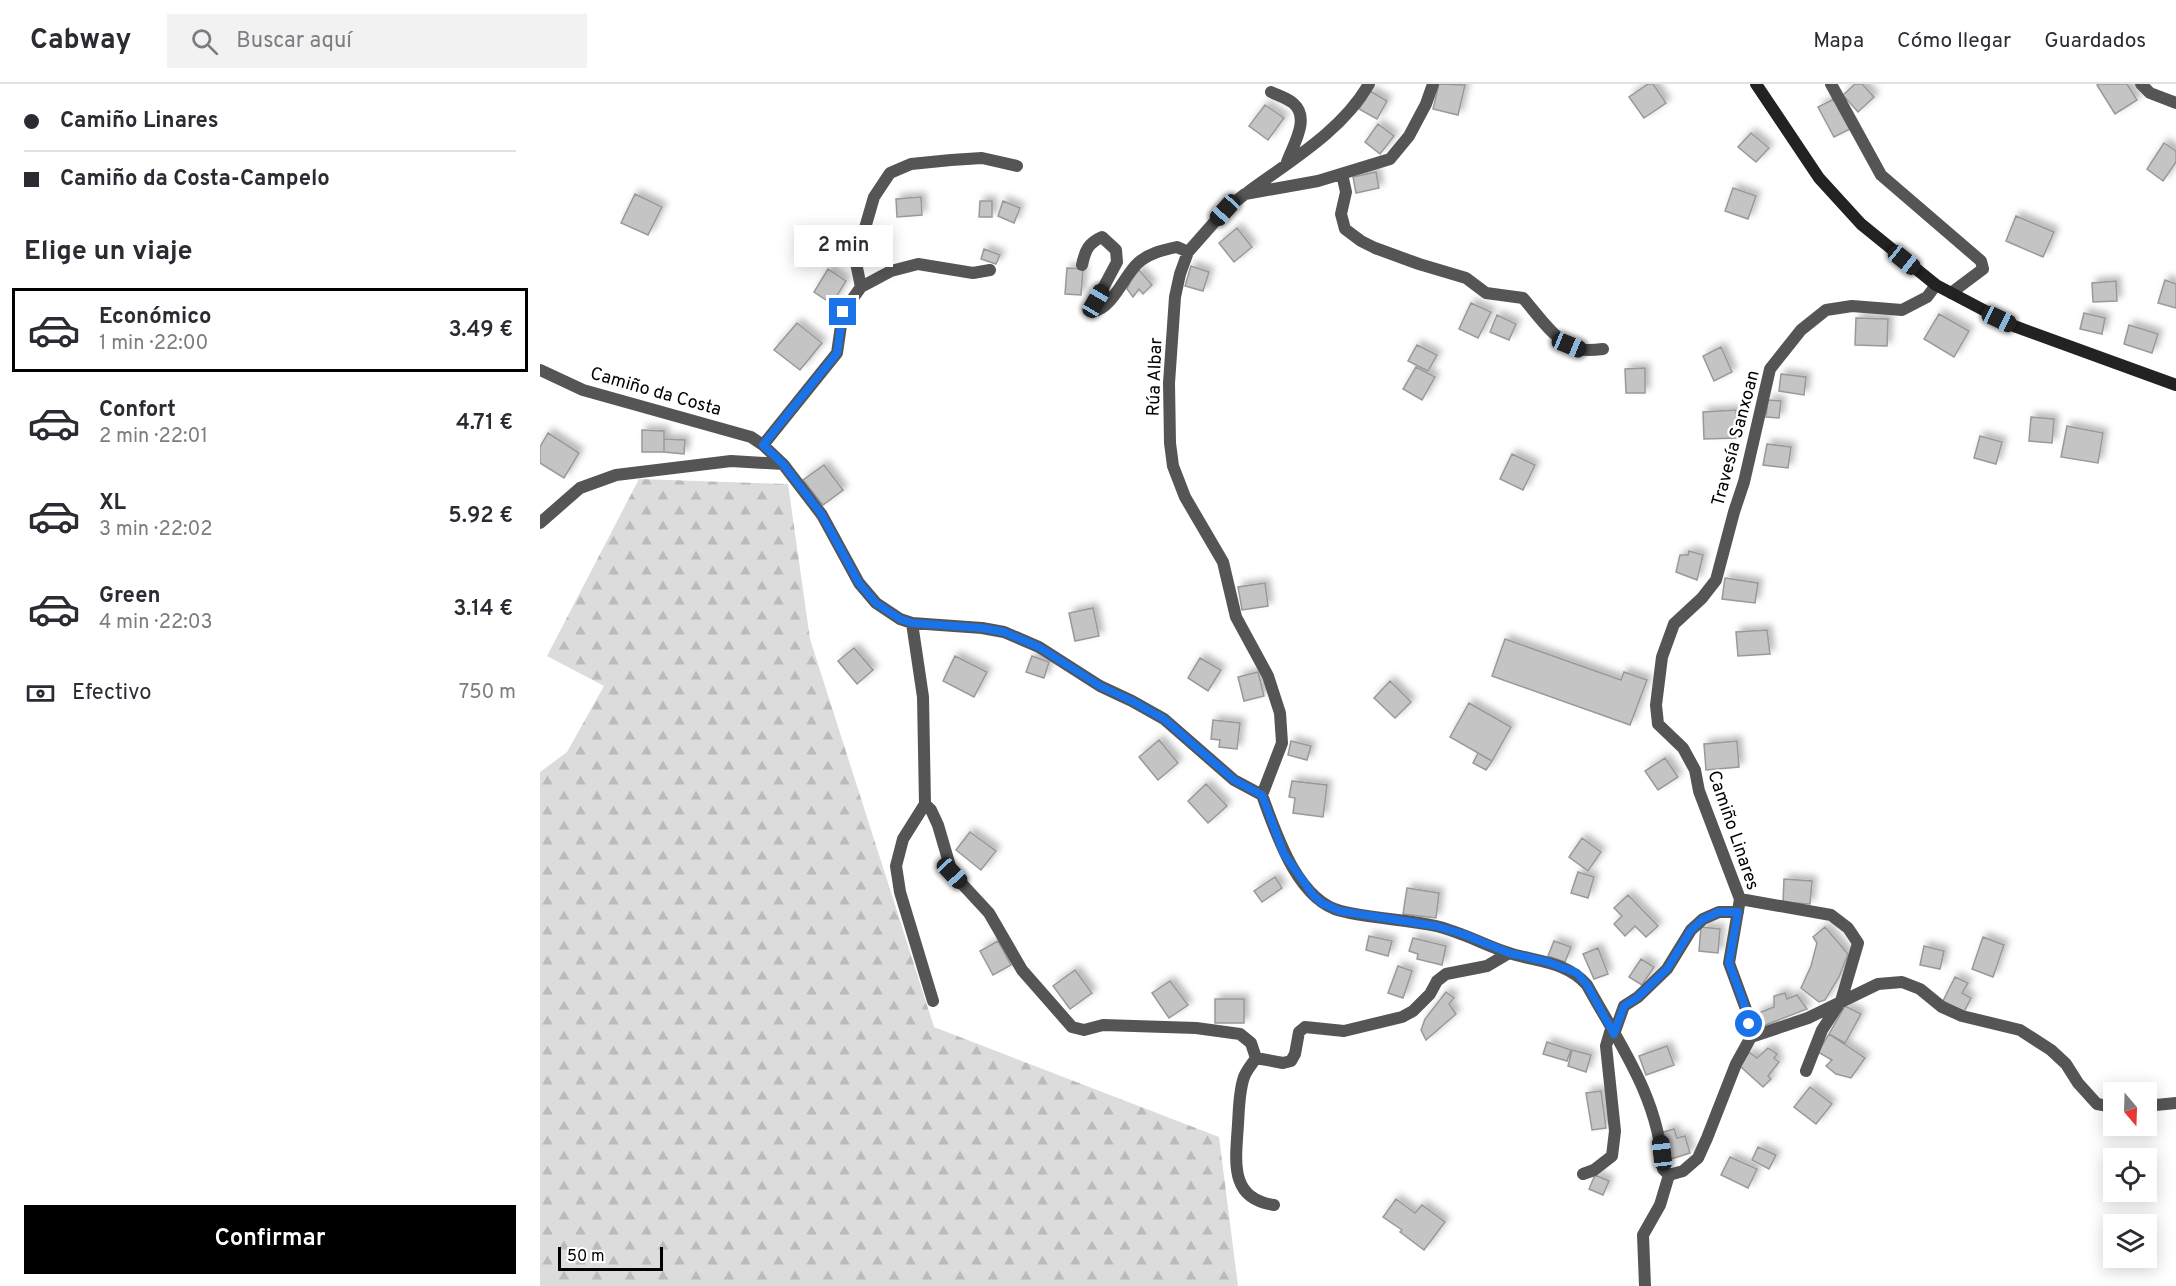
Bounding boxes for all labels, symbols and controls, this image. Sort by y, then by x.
search box [167,14,587,68]
text: Cabway [30,23,131,59]
icon: search [188,25,221,58]
text: Buscar aquí [236,28,352,55]
text: Mapa [1813,28,1864,55]
text: Cómo llegar [1897,28,2011,55]
text: Guardados [2044,28,2146,55]
text: Camiño Linares [60,108,219,135]
text: Camiño da Costa-Campelo [60,166,330,193]
car [1206,191,1244,229]
callout: 2 min [794,225,892,267]
text: 2 min [818,233,869,259]
text: Elige un viaje [24,235,193,269]
car [1884,242,1924,278]
car [1079,281,1113,321]
route end [829,298,856,325]
icon: car [27,303,81,357]
car [1979,303,2019,335]
text: Económico [99,304,212,331]
text: 3.49 € [448,317,513,344]
car [1549,330,1589,360]
text: 1 min · 22:00 [99,331,208,357]
street label: Rúa Albar [1143,337,1168,417]
street label: Camiño da Costa [587,363,724,422]
street label: Travesía Sanxoan [1707,368,1766,509]
icon: car [27,396,81,450]
text: Confort [99,397,176,424]
text: 4.71 € [456,410,513,437]
text: 2 min · 22:01 [99,424,208,450]
icon: car [27,489,81,543]
text: XL [99,490,126,517]
text: 5.92 € [448,503,513,530]
text: 3 min · 22:02 [99,517,212,543]
icon: car [27,582,81,636]
text: Green [99,583,161,610]
text: 3.14 € [453,596,513,623]
text: 4 min · 22:03 [99,610,213,636]
icon: cash [24,677,57,710]
text: Efectivo [72,680,152,707]
text: 750 m [459,680,516,706]
street label: Camiño Linares [1701,768,1764,893]
car [933,854,971,892]
route start [1735,1010,1762,1037]
north arrow [2103,1082,2157,1136]
map controls [2103,1082,2157,1268]
car [1651,1134,1673,1172]
button: locate [2103,1148,2157,1202]
button: Confirmar [24,1205,516,1274]
button: layers [2103,1214,2157,1268]
scale bar [558,1244,663,1272]
text: 50 m [567,1247,605,1267]

